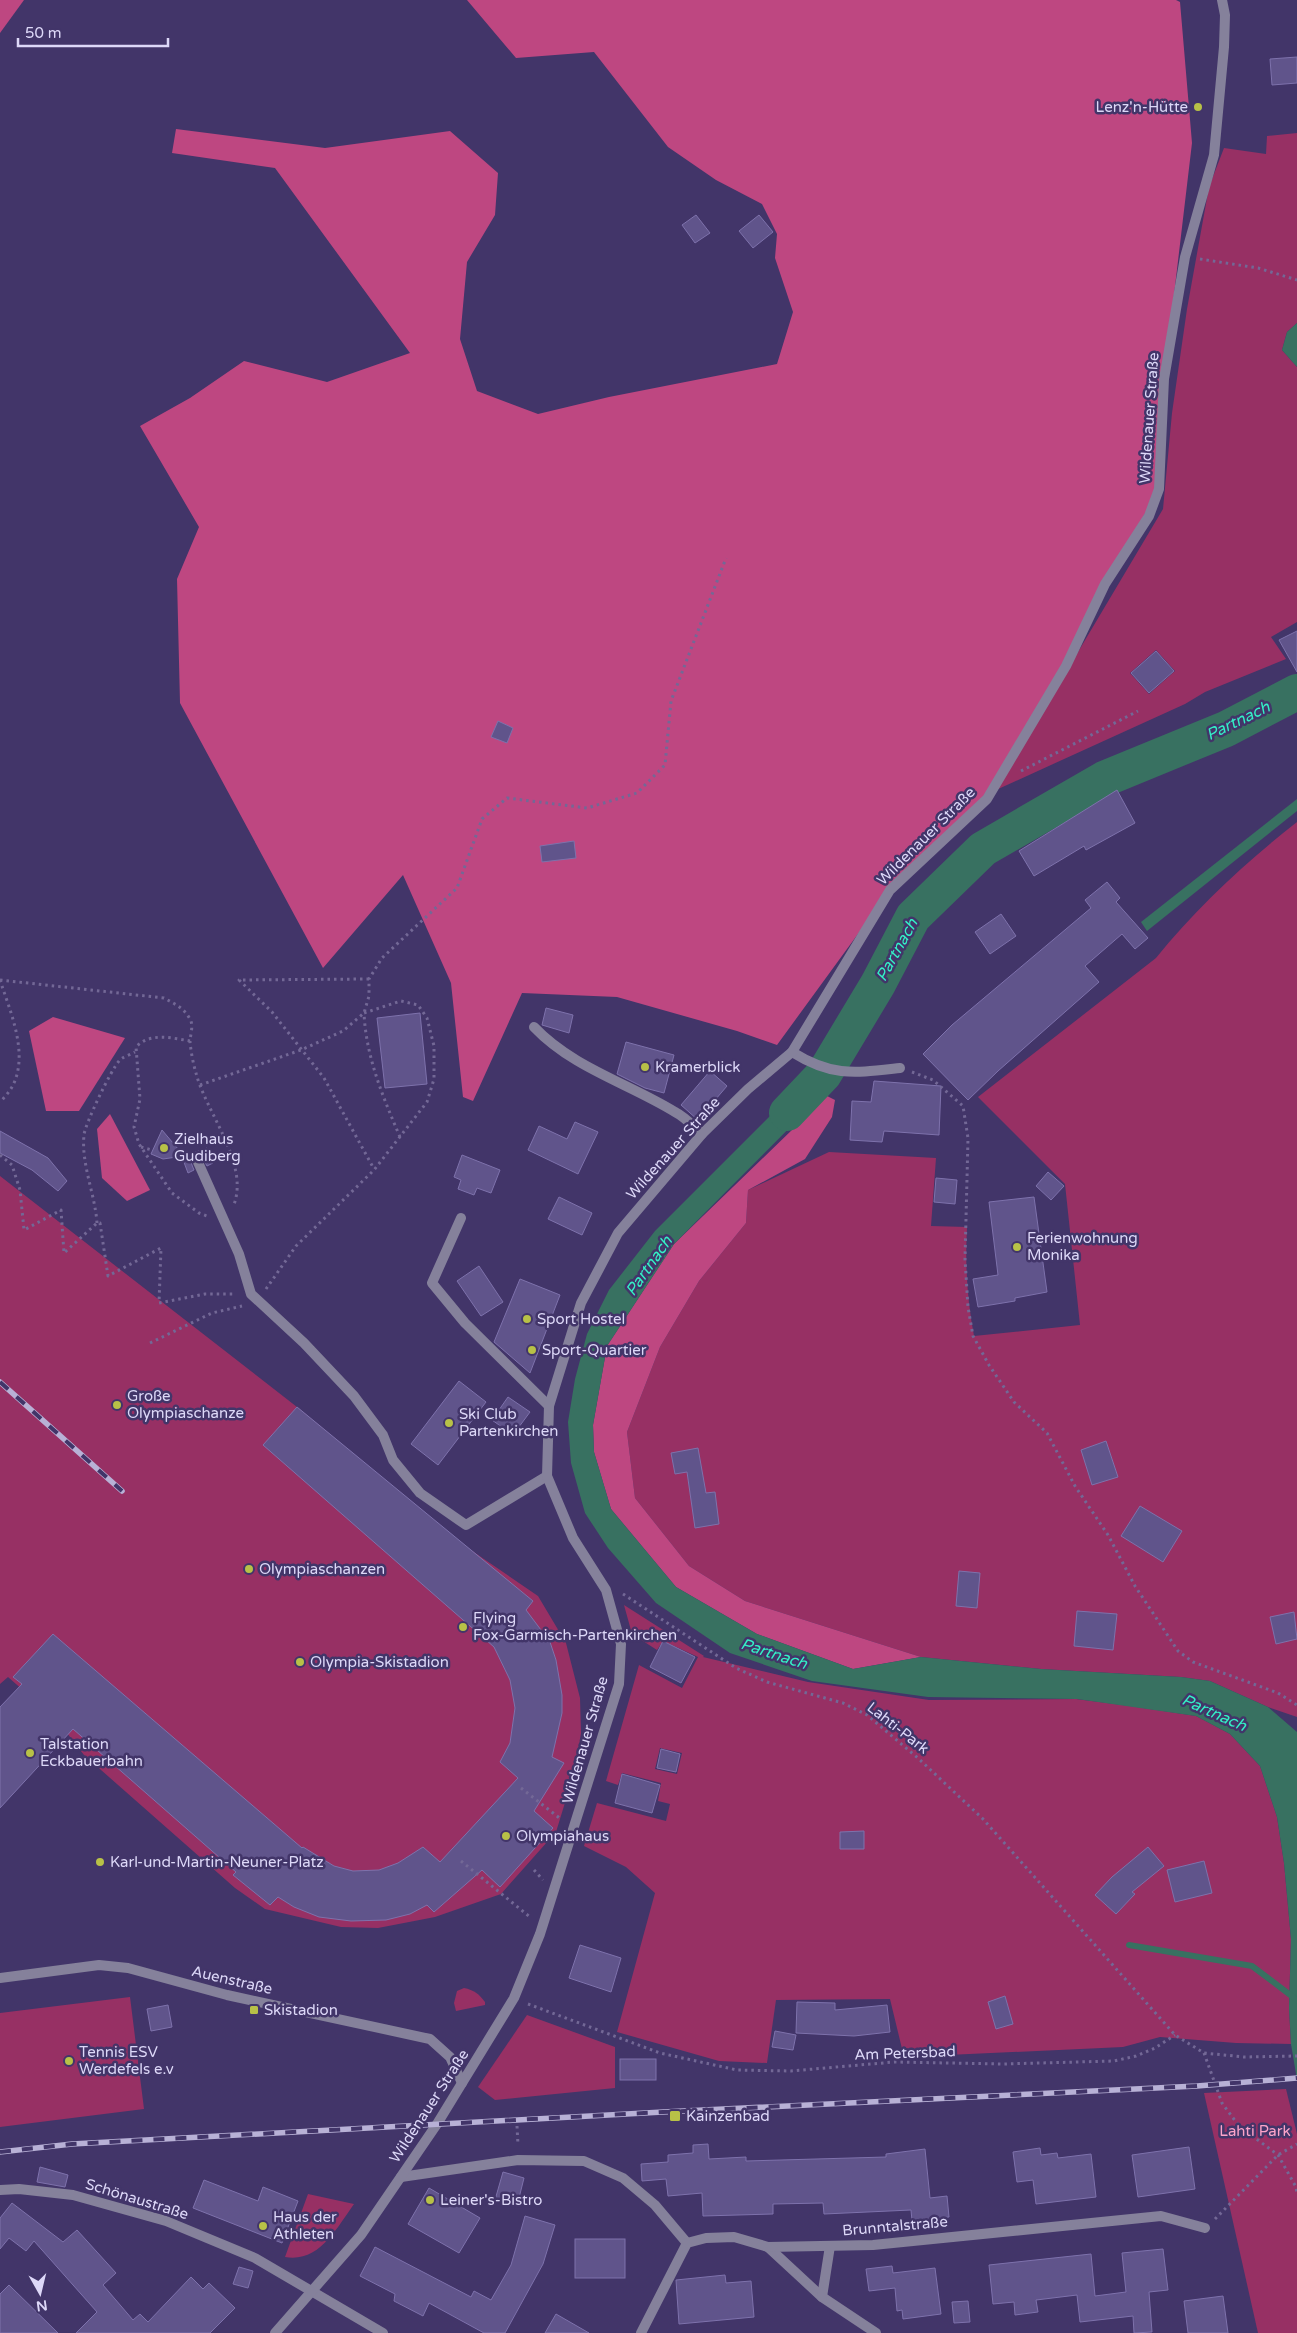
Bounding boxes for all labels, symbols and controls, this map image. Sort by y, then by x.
scale bar [18,15,168,47]
text: 50 m [25,24,62,42]
place label: Lenz'n-Hütte [1096,98,1188,116]
marker: Lenz'n-Hütte [1192,101,1204,113]
street label: Wildenauer Straße [1135,352,1163,484]
water label: Partnach [1203,696,1274,745]
street label: Wildenauer Straße [873,783,979,889]
water label: Partnach [872,914,923,985]
place label: Kramerblick [655,1058,740,1076]
marker: Kramerblick [639,1061,651,1073]
street label: Wildenauer Straße [622,1093,724,1203]
place label: Zielhaus Gudiberg [174,1130,241,1165]
marker: Zielhaus Gudiberg [158,1142,170,1154]
place label: Ferienwohnung Monika [1027,1229,1138,1264]
water label: Partnach [621,1231,678,1300]
marker: Ferienwohnung Monika [1011,1241,1023,1253]
place label: Sport Hostel [537,1310,625,1328]
marker: Sport Hostel [521,1313,533,1325]
place label: Sport-Quartier [542,1341,647,1359]
marker: Sport-Quartier [526,1344,538,1356]
place label: Große Olympiaschanze [127,1387,244,1422]
marker: Große Olympiaschanze [111,1399,123,1411]
place label: Ski Club Partenkirchen [459,1405,558,1440]
marker: Ski Club Partenkirchen [443,1417,455,1429]
place label: Olympiaschanzen [259,1560,385,1578]
marker: Olympiaschanzen [243,1563,255,1575]
place label: Flying Fox-Garmisch-Partenkirchen [473,1609,677,1644]
marker: Flying Fox-Garmisch-Partenkirchen [457,1621,469,1633]
water label: Partnach [738,1634,811,1674]
place label: Olympia-Skistadion [310,1653,449,1671]
marker: Olympia-Skistadion [294,1656,306,1668]
street label: Wildenauer Straße [558,1674,612,1806]
water label: Partnach [1179,1690,1251,1737]
street label: Lahti-Park [863,1698,933,1758]
place label: Talstation Eckbauerbahn [40,1735,143,1770]
marker: Talstation Eckbauerbahn [24,1747,36,1759]
place label: Olympiahaus [516,1827,609,1845]
marker: Olympiahaus [500,1830,512,1842]
place label: Karl-und-Martin-Neuner-Platz [110,1853,324,1871]
marker: Karl-und-Martin-Neuner-Platz [94,1856,106,1868]
street label: Auenstraße [190,1962,274,1998]
place label: Skistadion [264,2001,338,2019]
marker: Skistadion [248,2004,260,2016]
street label: Am Petersbad [854,2042,956,2064]
place label: Tennis ESV Werdefels e.v [79,2043,174,2078]
street label: Wildenauer Straße [386,2046,472,2166]
marker: Tennis ESV Werdefels e.v [63,2055,75,2067]
place label: Kainzenbad [686,2107,770,2125]
marker: Kainzenbad [668,2109,682,2123]
park label: Lahti Park [1219,2122,1291,2140]
street label: Schönaustraße [83,2175,191,2223]
place label: Leiner's-Bistro [440,2191,542,2209]
marker: Leiner's-Bistro [424,2194,436,2206]
place label: Haus der Athleten [273,2208,337,2243]
street label: Brunntalstraße [842,2212,948,2240]
marker: Haus der Athleten [257,2220,269,2232]
north arrow [15,2268,65,2318]
text: N [35,2296,48,2315]

